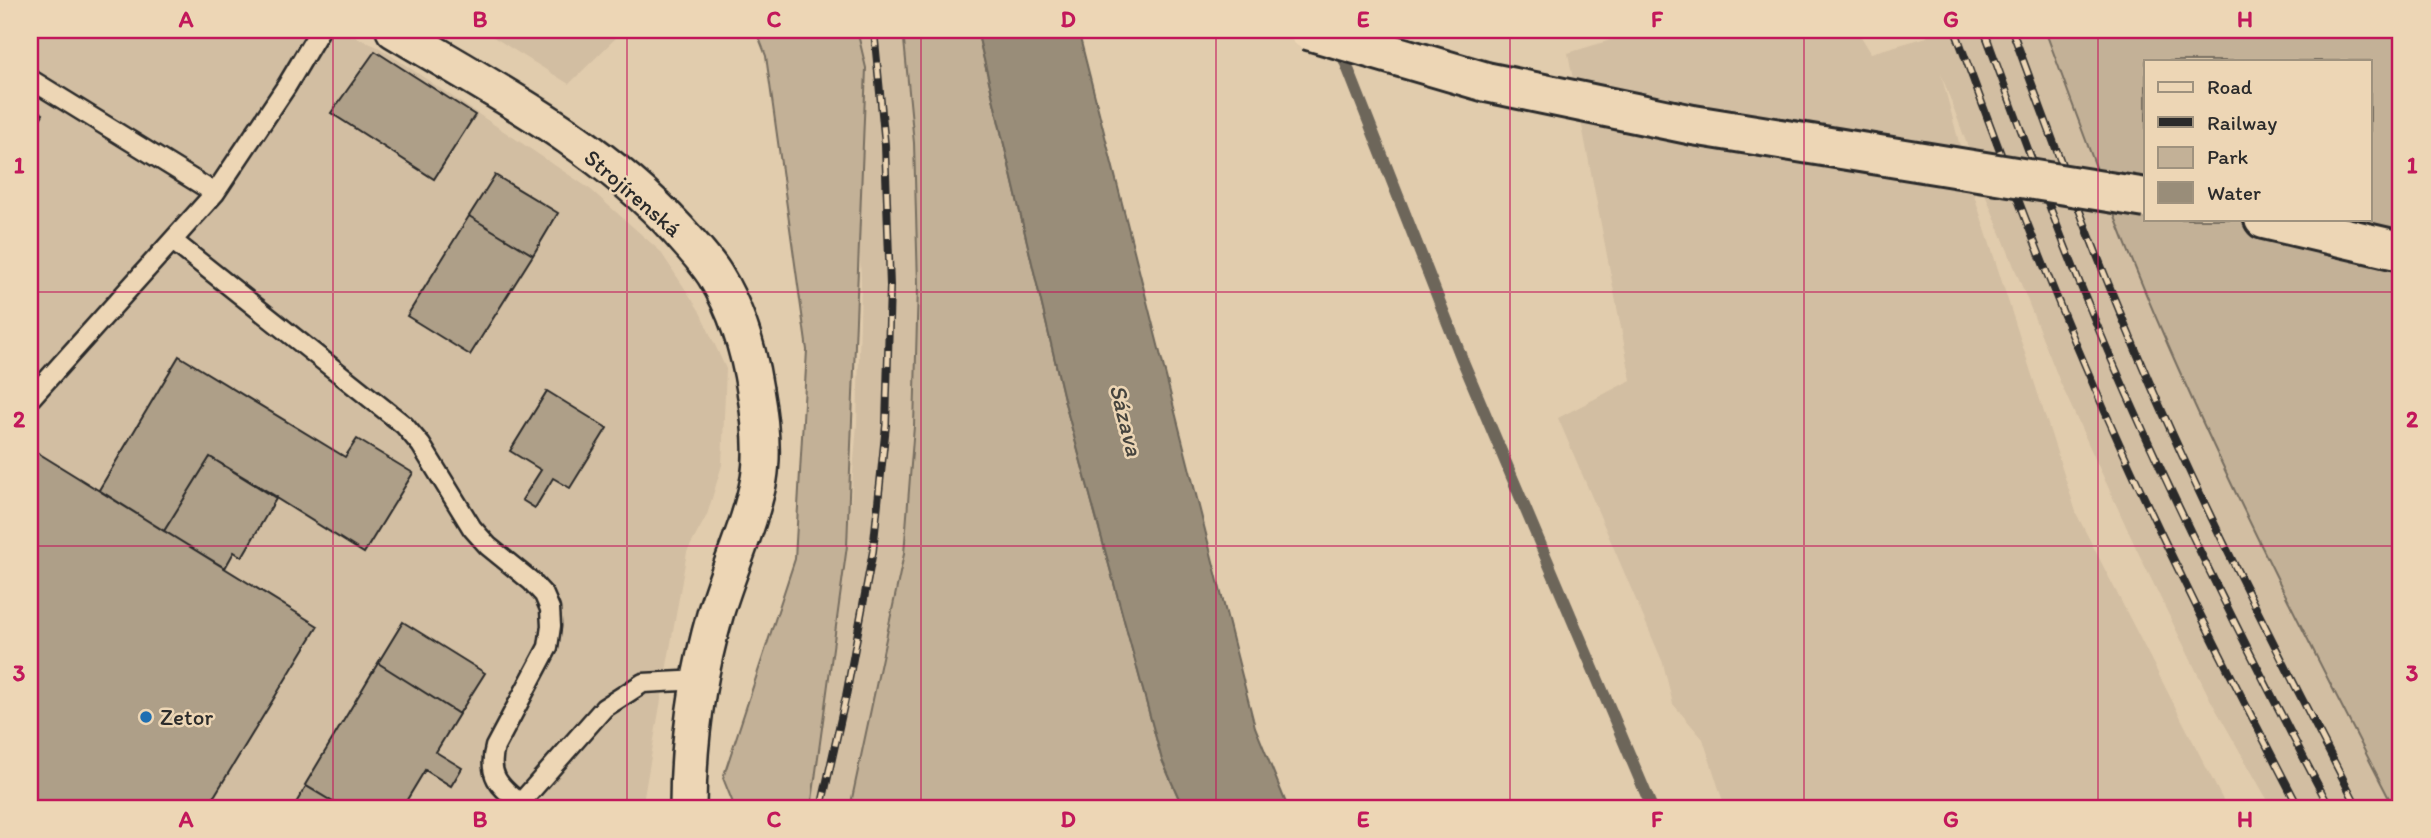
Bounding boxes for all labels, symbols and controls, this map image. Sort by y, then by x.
text: A [178,5,194,33]
text: B [473,5,488,33]
text: C [767,5,782,33]
text: D [1060,5,1076,33]
text: E [1357,5,1370,33]
text: F [1651,5,1664,33]
text: G [1943,5,1959,33]
text: H [2237,5,2253,33]
legend [2144,60,2372,220]
text: Road [2207,74,2253,99]
text: Railway [2207,110,2277,135]
street label: Strojírenská [578,143,688,243]
text: Park [2207,144,2249,169]
text: 1 [14,151,25,179]
text: 1 [2407,151,2418,179]
text: Water [2207,180,2261,205]
water label: Sázava [1104,381,1150,460]
text: 2 [13,405,26,433]
text: 2 [2406,405,2419,433]
text: 3 [13,659,26,687]
text: 3 [2406,659,2419,687]
place label: Zetor [160,703,213,731]
marker: Zetor [138,709,154,725]
text: A [178,805,194,833]
text: B [473,805,488,833]
text: C [767,805,782,833]
text: D [1060,805,1076,833]
text: E [1357,805,1370,833]
text: F [1651,805,1664,833]
text: G [1943,805,1959,833]
text: H [2237,805,2253,833]

